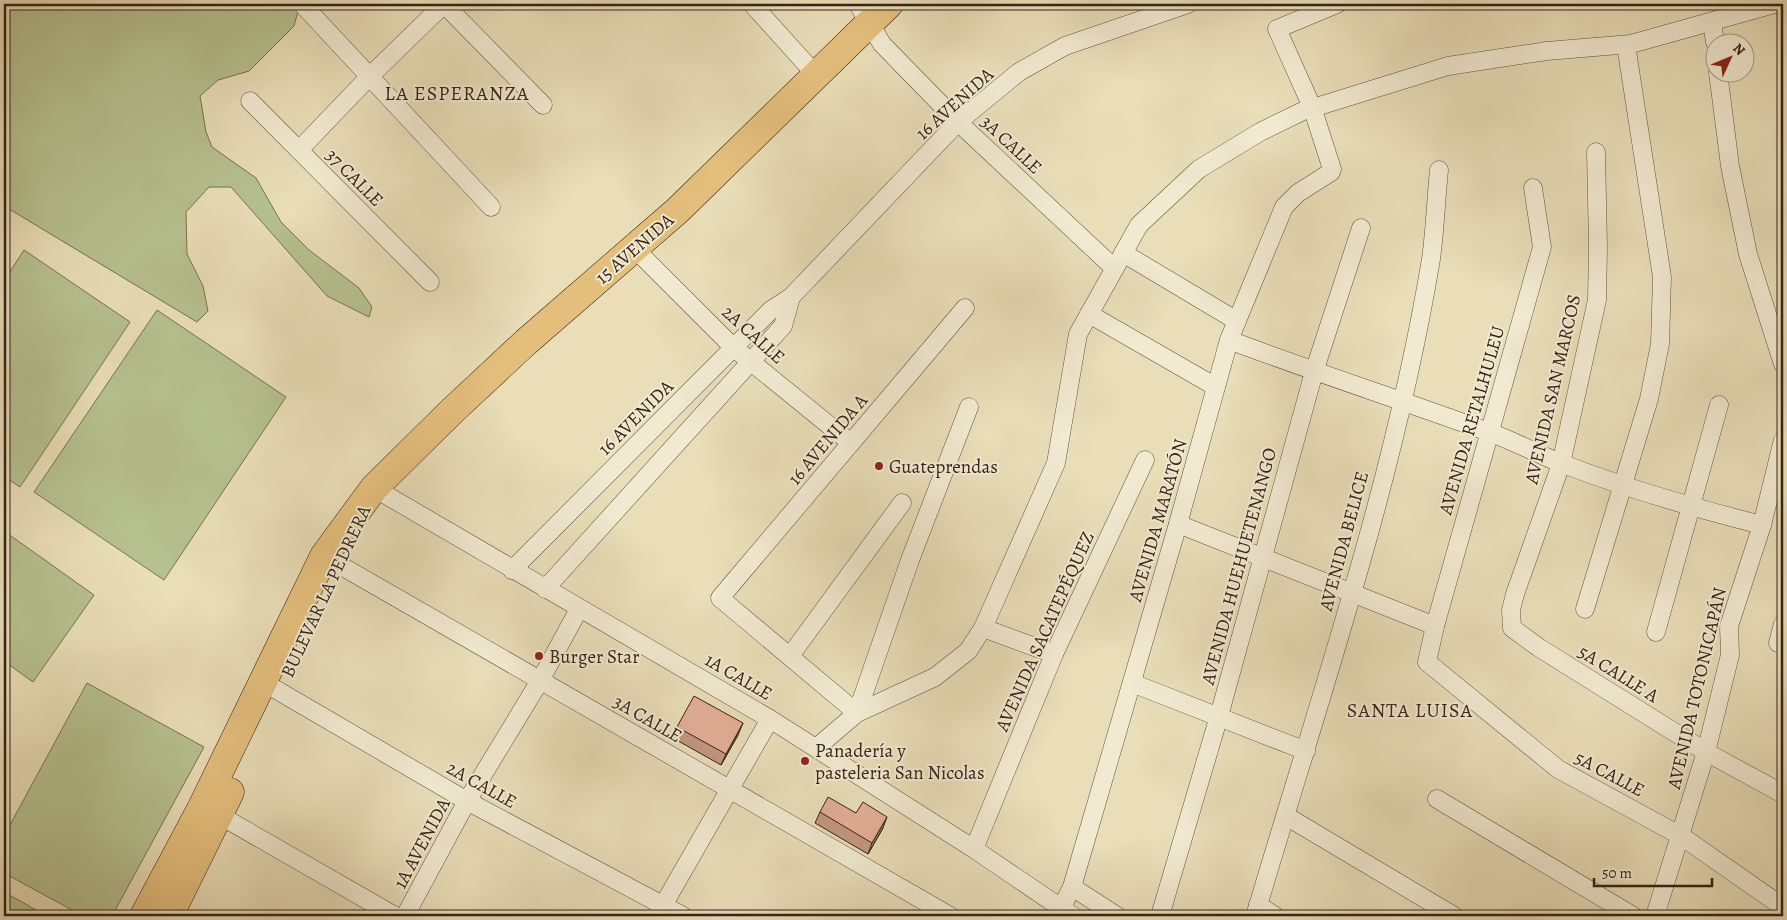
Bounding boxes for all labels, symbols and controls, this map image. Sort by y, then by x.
north arrow [1704,32,1754,82]
text: N [1729,39,1749,60]
street label: 16 AVENIDA [910,61,1000,146]
district label: LA ESPERANZA [385,80,529,107]
street label: 3A CALLE [975,109,1048,180]
street label: 37 CALLE [320,143,389,212]
street label: 15 AVENIDA [590,207,680,290]
street label: AVENIDA SAN MARCOS [1518,292,1587,488]
street label: 2A CALLE [716,299,790,370]
street label: AVENIDA RETALHULEU [1432,323,1511,519]
street label: 16 AVENIDA [592,374,680,461]
street label: 16 AVENIDA A [782,388,874,491]
street label: AVENIDA MARATÓN [1122,436,1194,606]
street label: AVENIDA HUEHUETENANGO [1195,445,1283,689]
place label: Guateprendas [889,454,998,480]
marker: Guateprendas [873,460,885,472]
street label: AVENIDA BELICE [1313,469,1375,615]
street label: BULEVAR LA PEDRERA [274,500,378,682]
street label: AVENIDA SACATEPÉQUEZ [989,527,1101,736]
street label: AVENIDA TOTONICAPÁN [1661,584,1733,793]
street label: 5A CALLE A [1573,639,1665,709]
place label: Burger Star [549,644,639,670]
street label: 1A CALLE [700,647,777,707]
marker: Burger Star [533,650,545,662]
street label: 3A CALLE [608,689,687,749]
district label: SANTA LUISA [1347,697,1473,724]
place label: Panadería y pasteleria San Nicolas [815,738,985,786]
street label: 5A CALLE [1570,745,1649,803]
street label: 2A CALLE [442,755,521,815]
marker: Panadería y pasteleria San Nicolas [799,755,811,767]
street label: 1A AVENIDA [387,793,457,893]
scale bar [1594,855,1712,887]
text: 50 m [1602,863,1632,883]

